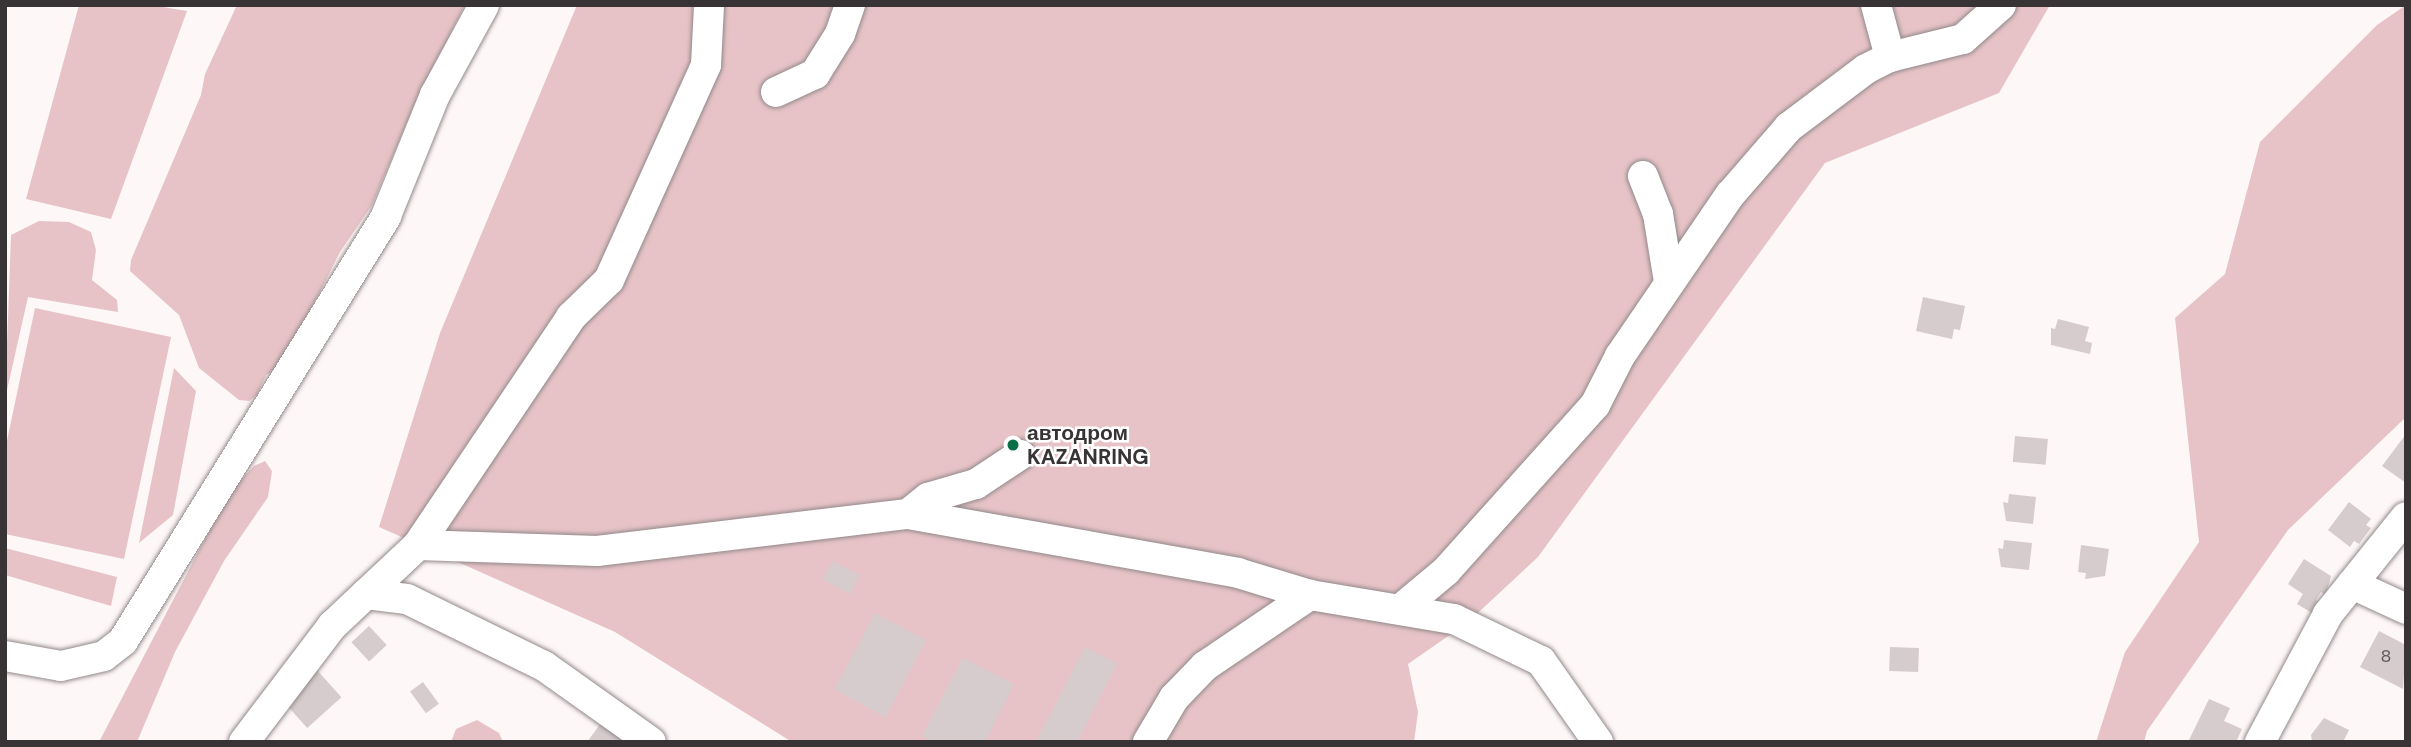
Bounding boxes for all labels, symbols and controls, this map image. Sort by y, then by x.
place label: автодром KAZANRING [1027,420,1149,470]
marker: автодром KAZANRING [1005,437,1021,453]
house number: 8 [2381,645,2391,667]

